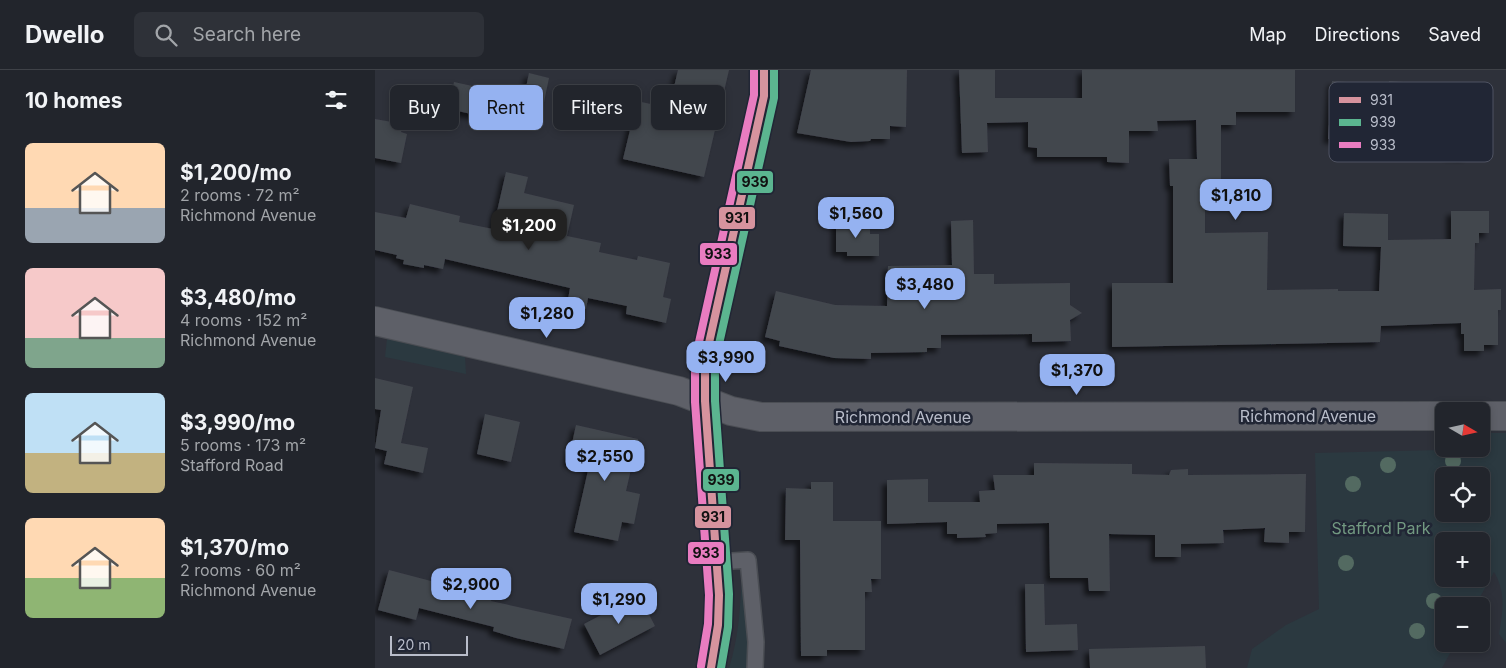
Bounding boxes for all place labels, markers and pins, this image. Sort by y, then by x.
pin: $1,810 [1195,178,1277,221]
pin: $1,560 [815,196,897,239]
pin: $1,200 [488,208,570,251]
pin: $3,480 [884,268,966,310]
pin: $1,280 [506,296,588,339]
pin: $3,990 [685,340,767,383]
pin: $1,370 [1036,354,1118,396]
pin: $2,550 [564,440,646,482]
pin: $2,900 [430,568,512,610]
pin: $1,290 [578,582,660,625]

